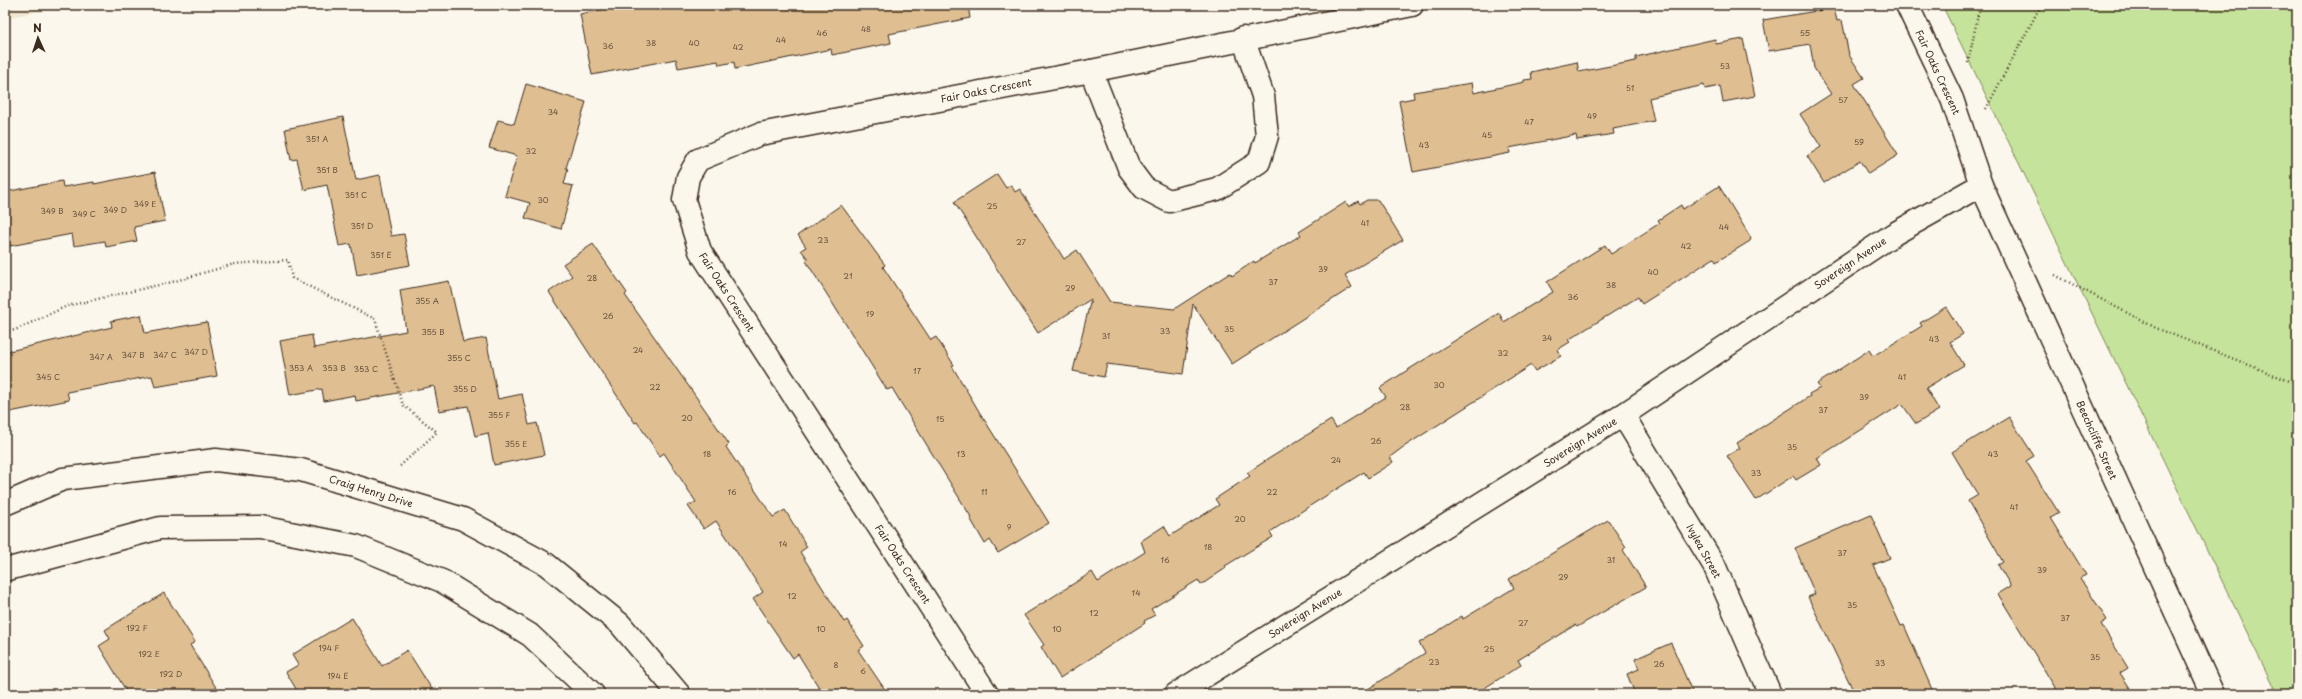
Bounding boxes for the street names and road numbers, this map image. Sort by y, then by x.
street label: Fair Oaks Crescent [1912,27,1965,117]
street label: Fair Oaks Crescent [939,73,1032,106]
street label: Sovereign Avenue [1811,233,1889,292]
street label: Fair Oaks Crescent [696,249,759,334]
street label: Beechcliffe Street [2073,398,2122,482]
street label: Sovereign Avenue [1540,413,1619,470]
street label: Craig Henry Drive [327,471,415,511]
street label: Fair Oaks Crescent [872,521,935,606]
street label: Ivylea Street [1683,521,1726,581]
street label: Sovereign Avenue [1265,584,1344,641]

